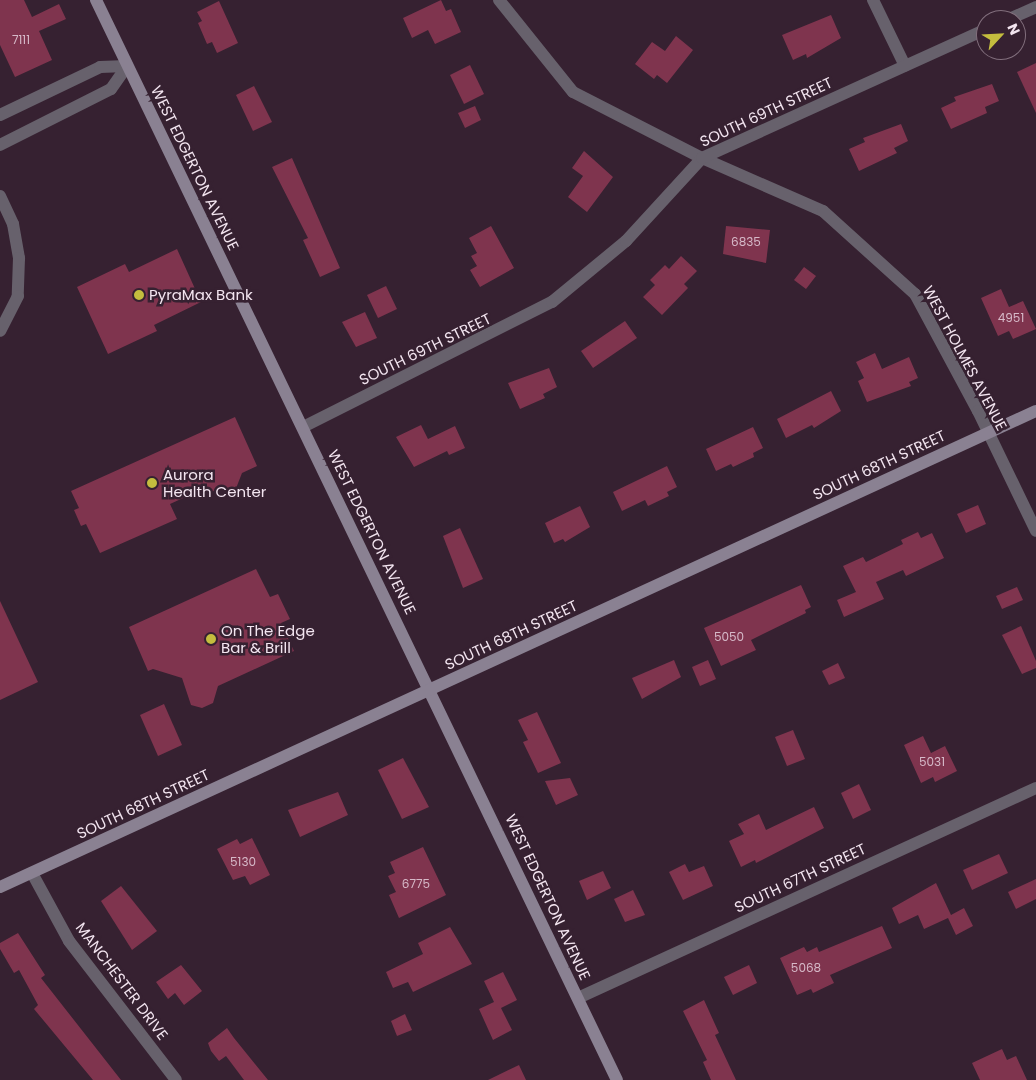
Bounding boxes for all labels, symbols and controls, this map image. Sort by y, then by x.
north arrow [976,10,1026,60]
text: N [1002,20,1025,38]
house number: 7111 [12,33,30,47]
street label: SOUTH 69TH STREET [697,73,835,151]
street label: WEST EDGERTON AVENUE [147,83,243,253]
house number: 6835 [731,235,761,249]
street label: WEST HOLMES AVENUE [919,282,1011,434]
place label: PyraMax Bank [149,286,253,304]
marker: PyraMax Bank [133,289,145,301]
street label: SOUTH 69TH STREET [356,309,494,389]
house number: 4951 [998,311,1024,325]
street label: SOUTH 68TH STREET [810,426,948,504]
street label: WEST EDGERTON AVENUE [324,447,420,617]
place label: Aurora Health Center [163,465,266,500]
marker: Aurora Health Center [145,476,159,490]
street label: SOUTH 68TH STREET [442,596,580,674]
place label: On The Edge Bar & Brill [221,621,315,656]
house number: 5050 [714,630,744,644]
marker: On The Edge Bar & Brill [205,633,217,645]
house number: 5031 [919,755,945,769]
street label: SOUTH 68TH STREET [74,765,212,843]
street label: WEST EDGERTON AVENUE [502,811,594,983]
street label: SOUTH 67TH STREET [731,840,869,916]
house number: 5130 [230,855,256,869]
house number: 6775 [402,877,430,891]
street label: MANCHESTER DRIVE [72,919,172,1043]
house number: 5068 [791,961,821,975]

